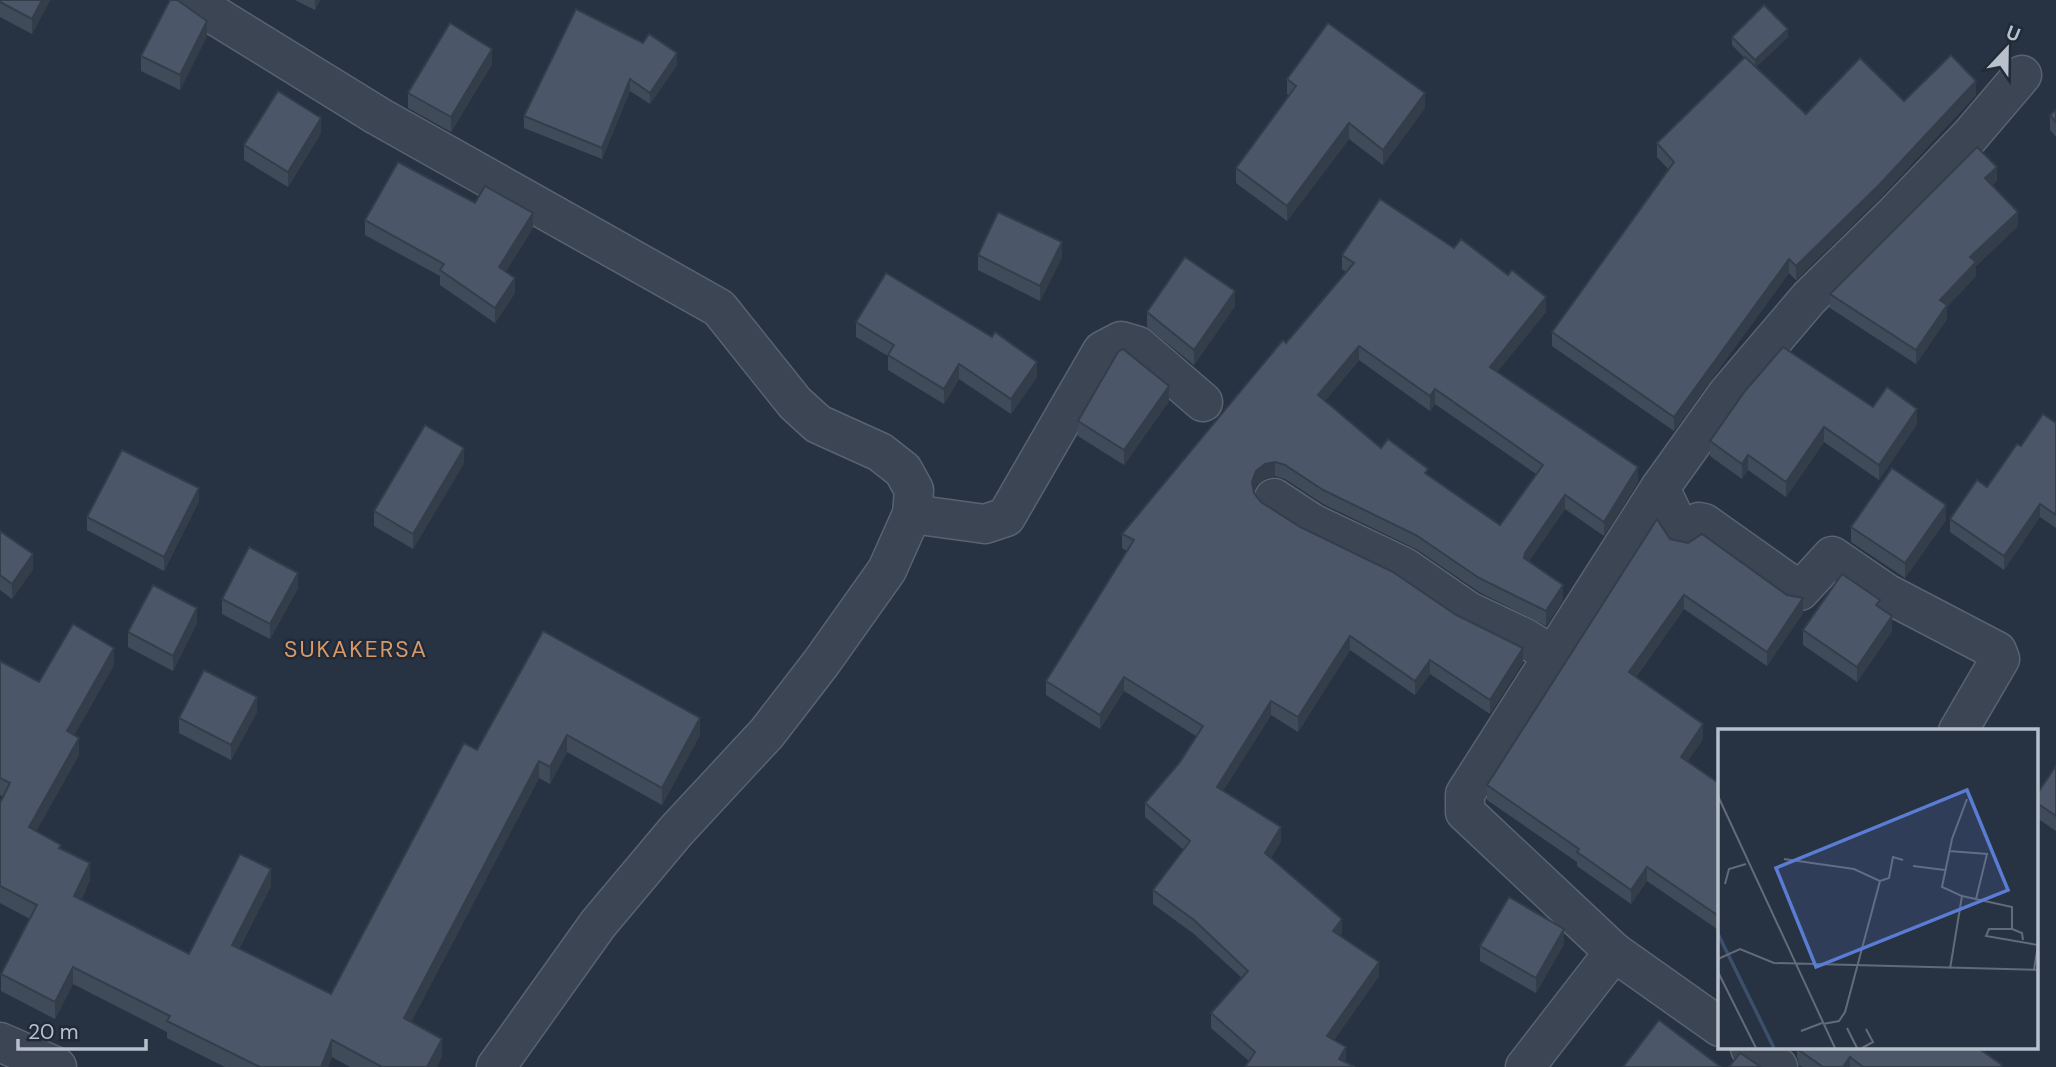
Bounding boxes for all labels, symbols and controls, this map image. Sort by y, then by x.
north arrow [1972,14,2042,84]
text: U [2002,20,2024,48]
district label: SUKAKERSA [284,634,428,664]
inset map [1718,729,2038,1050]
scale bar [18,1007,145,1052]
text: 20 m [28,1018,79,1046]

